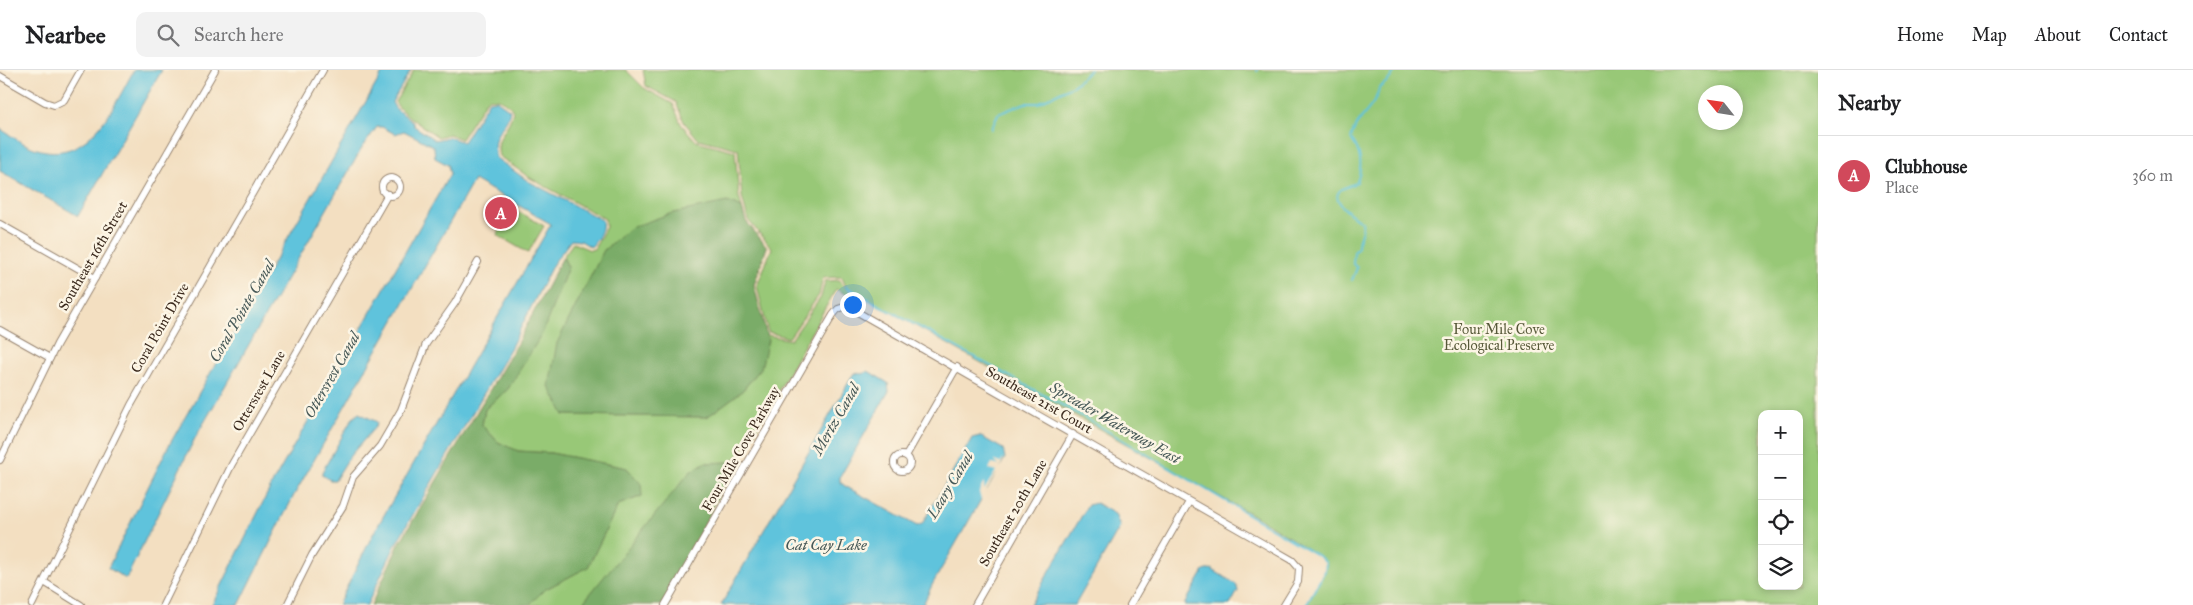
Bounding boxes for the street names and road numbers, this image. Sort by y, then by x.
street label: Southeast 16th Street [55,198,131,314]
street label: Coral Point Drive [127,280,193,376]
street label: Ottersrest Lane [229,347,289,434]
street label: Southeast 21st Court [983,363,1095,437]
street label: Four Mile Cove Parkway [698,383,784,514]
street label: Southeast 20th Lane [975,456,1051,569]

